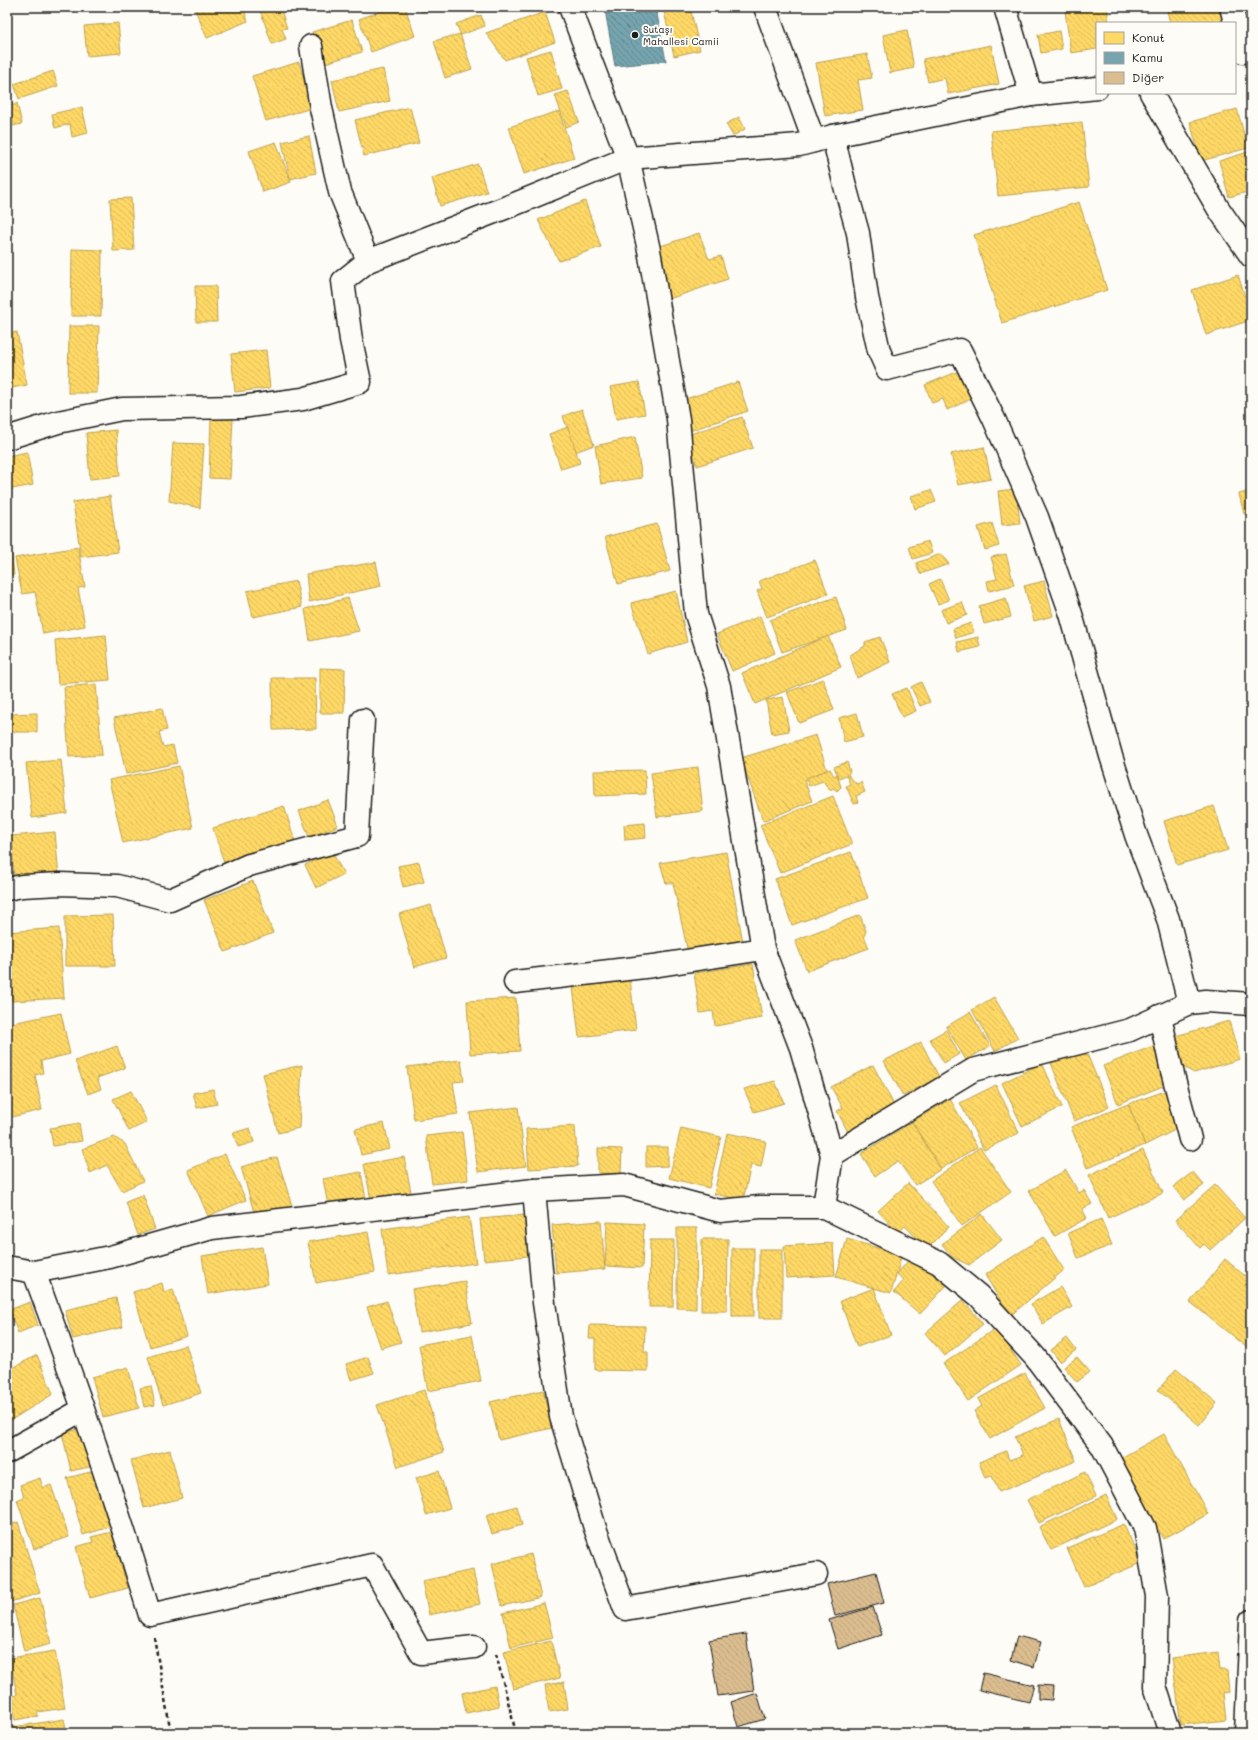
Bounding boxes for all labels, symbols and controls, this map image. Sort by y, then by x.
place label: Sutaşı Mahallesi Camii [643,22,719,48]
legend [1096,22,1236,94]
text: Konut [1132,29,1165,45]
marker: Sutaşı Mahallesi Camii [630,30,640,40]
text: Kamu [1132,49,1163,65]
text: Diğer [1132,69,1164,85]

